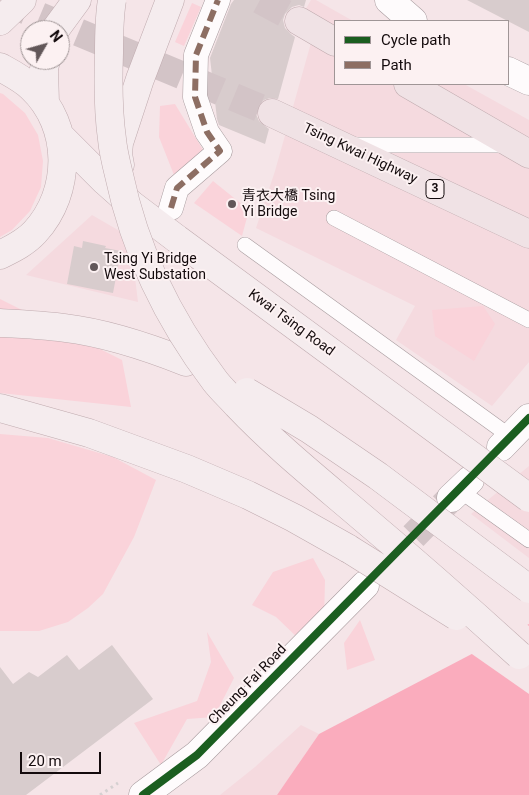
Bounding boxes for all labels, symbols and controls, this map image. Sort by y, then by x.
north arrow [20,20,70,70]
legend [334,20,509,85]
text: N [47,28,65,45]
text: Cycle path [381,31,451,49]
text: Path [381,56,412,74]
street label: Tsing Kwai Highway [300,120,420,188]
road number: 3 [426,180,444,198]
place label: 青衣大橋 Tsing Yi Bridge [242,188,335,220]
marker: 青衣大橋 Tsing Yi Bridge [226,198,238,210]
place label: Tsing Yi Bridge West Substation [104,251,206,284]
marker: Tsing Yi Bridge West Substation [88,261,100,273]
street label: Kwai Tsing Road [245,286,337,360]
street label: Cheung Fai Road [205,641,291,729]
scale bar [22,742,104,774]
text: 20 m [28,752,62,770]

